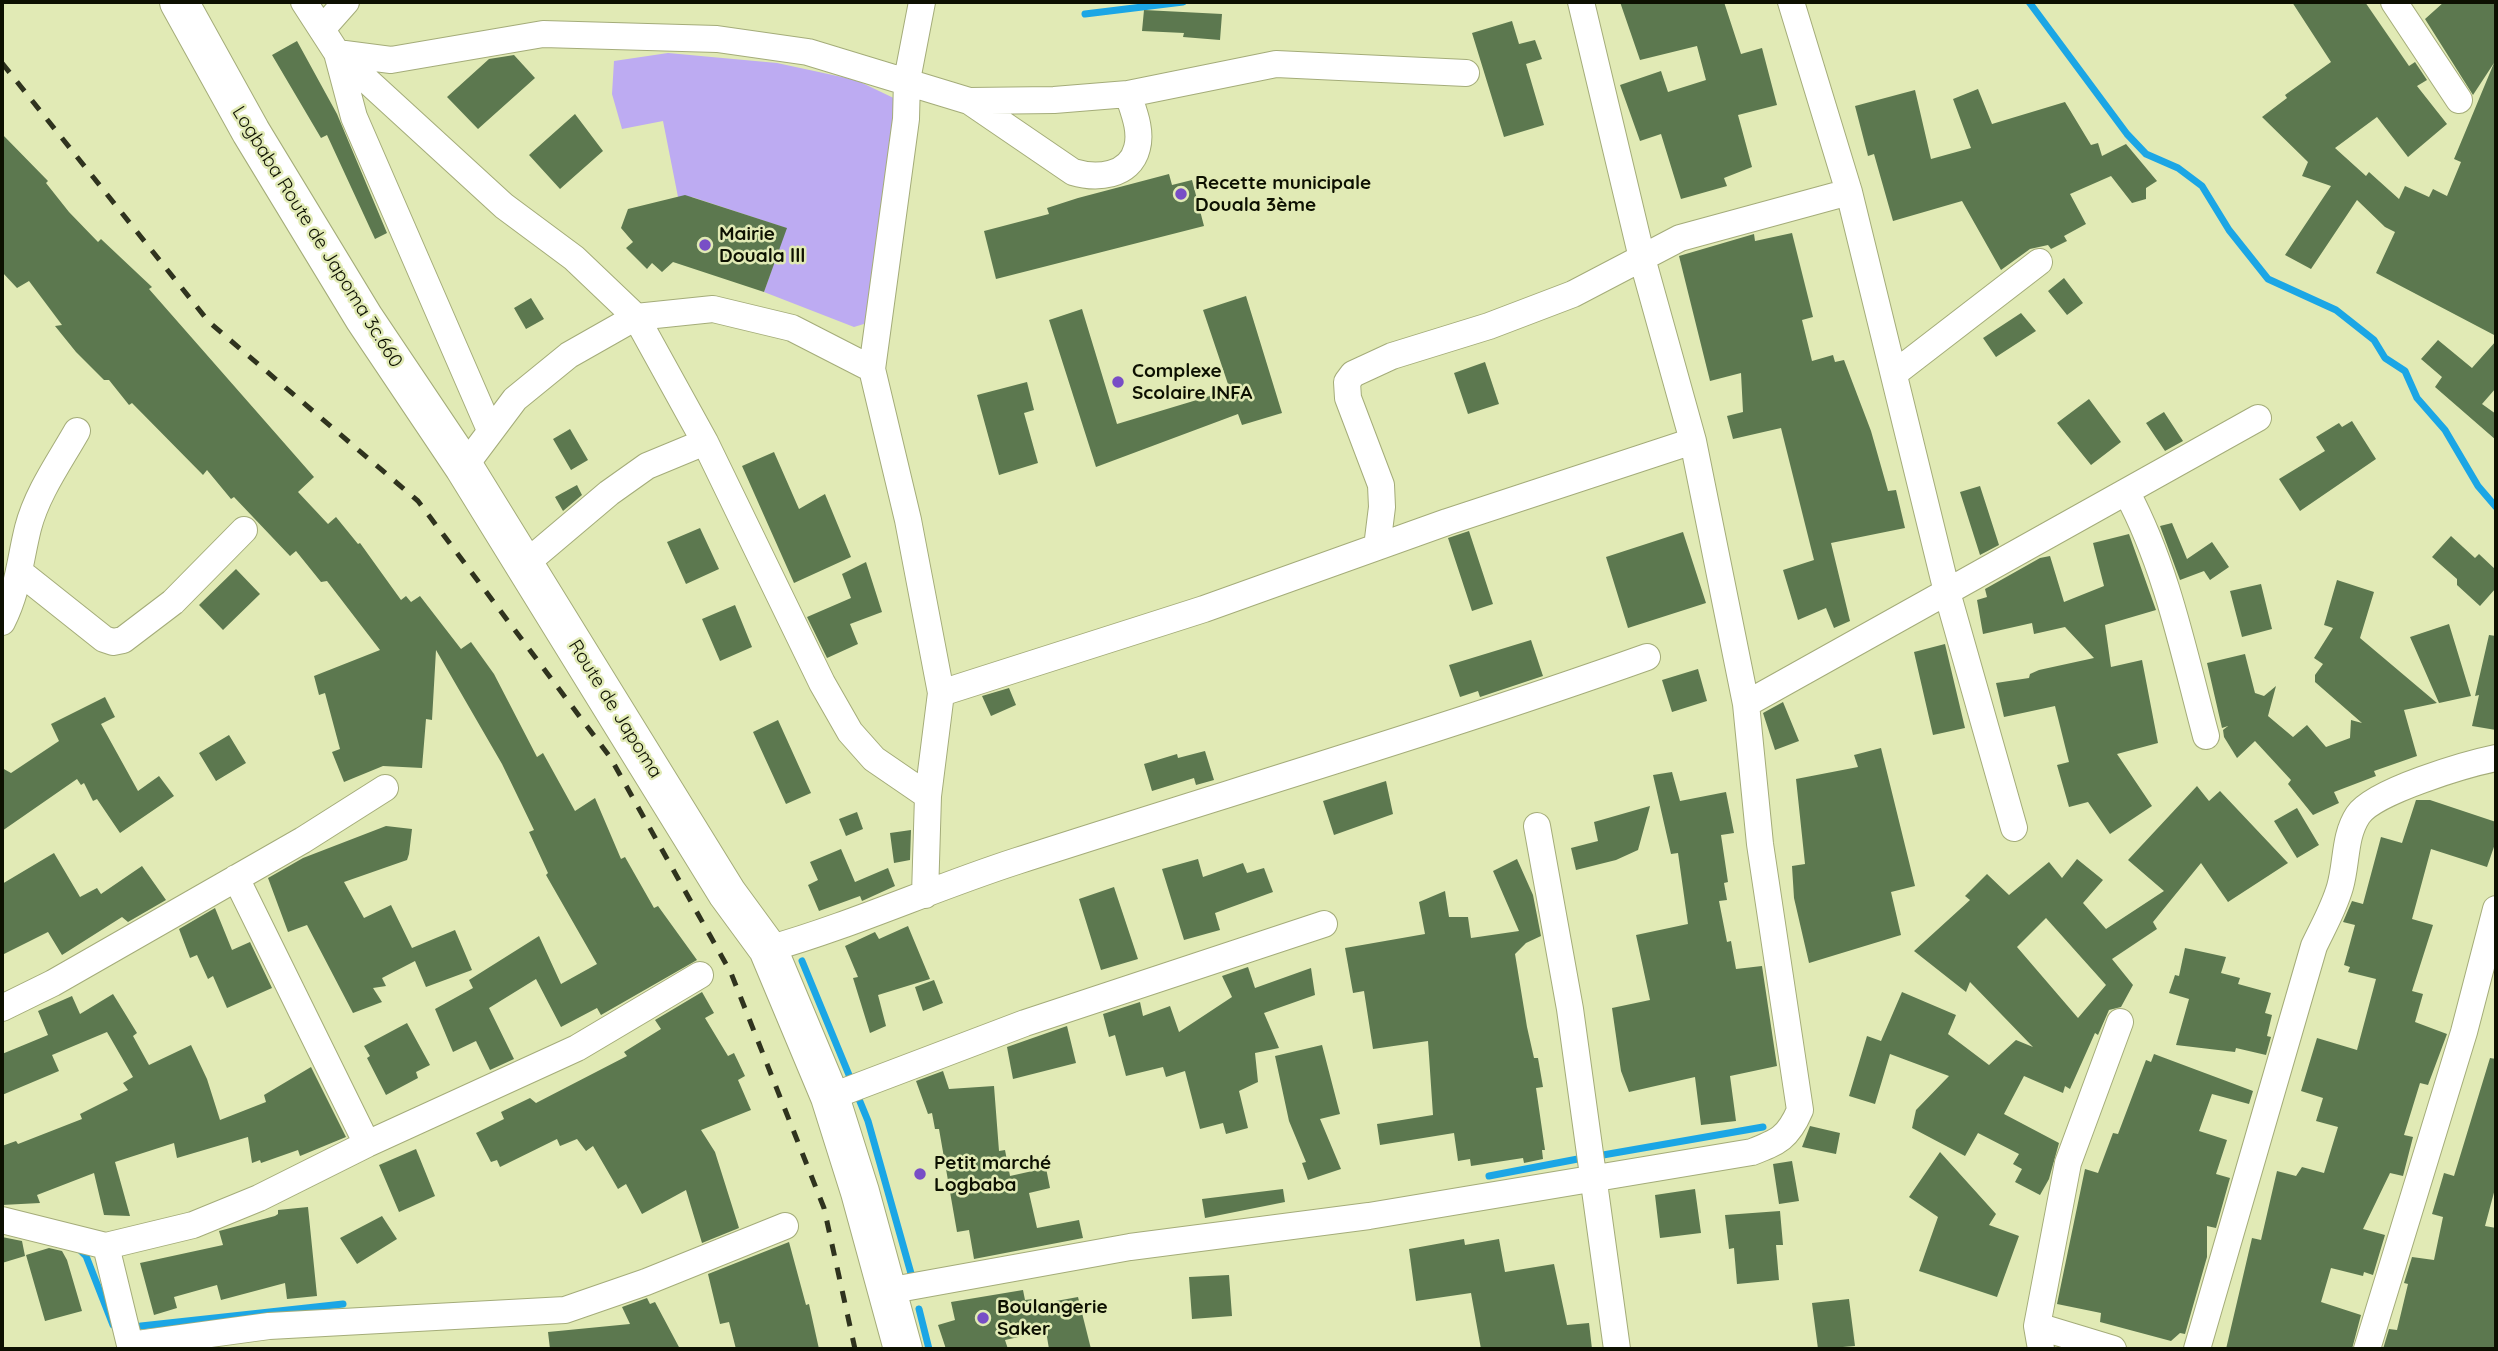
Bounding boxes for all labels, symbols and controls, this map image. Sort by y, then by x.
street label: Logbaba Route de Japoma 3c.660 [227,102,407,372]
place label: Recette municipale Douala 3ème [1195,172,1371,216]
marker: Recette municipale Douala 3ème [1173,186,1189,202]
place label: Mairie Douala lll [719,223,805,267]
marker: Mairie Douala lll [697,237,713,253]
place label: Complexe Scolaire INFA [1132,360,1252,404]
marker: Complexe Scolaire INFA [1110,374,1126,390]
street label: Route de Japoma [563,636,667,782]
place label: Petit marché Logbaba [934,1152,1051,1196]
marker: Petit marché Logbaba [912,1166,928,1182]
place label: Boulangerie Saker [997,1296,1108,1340]
marker: Boulangerie Saker [975,1310,991,1326]

